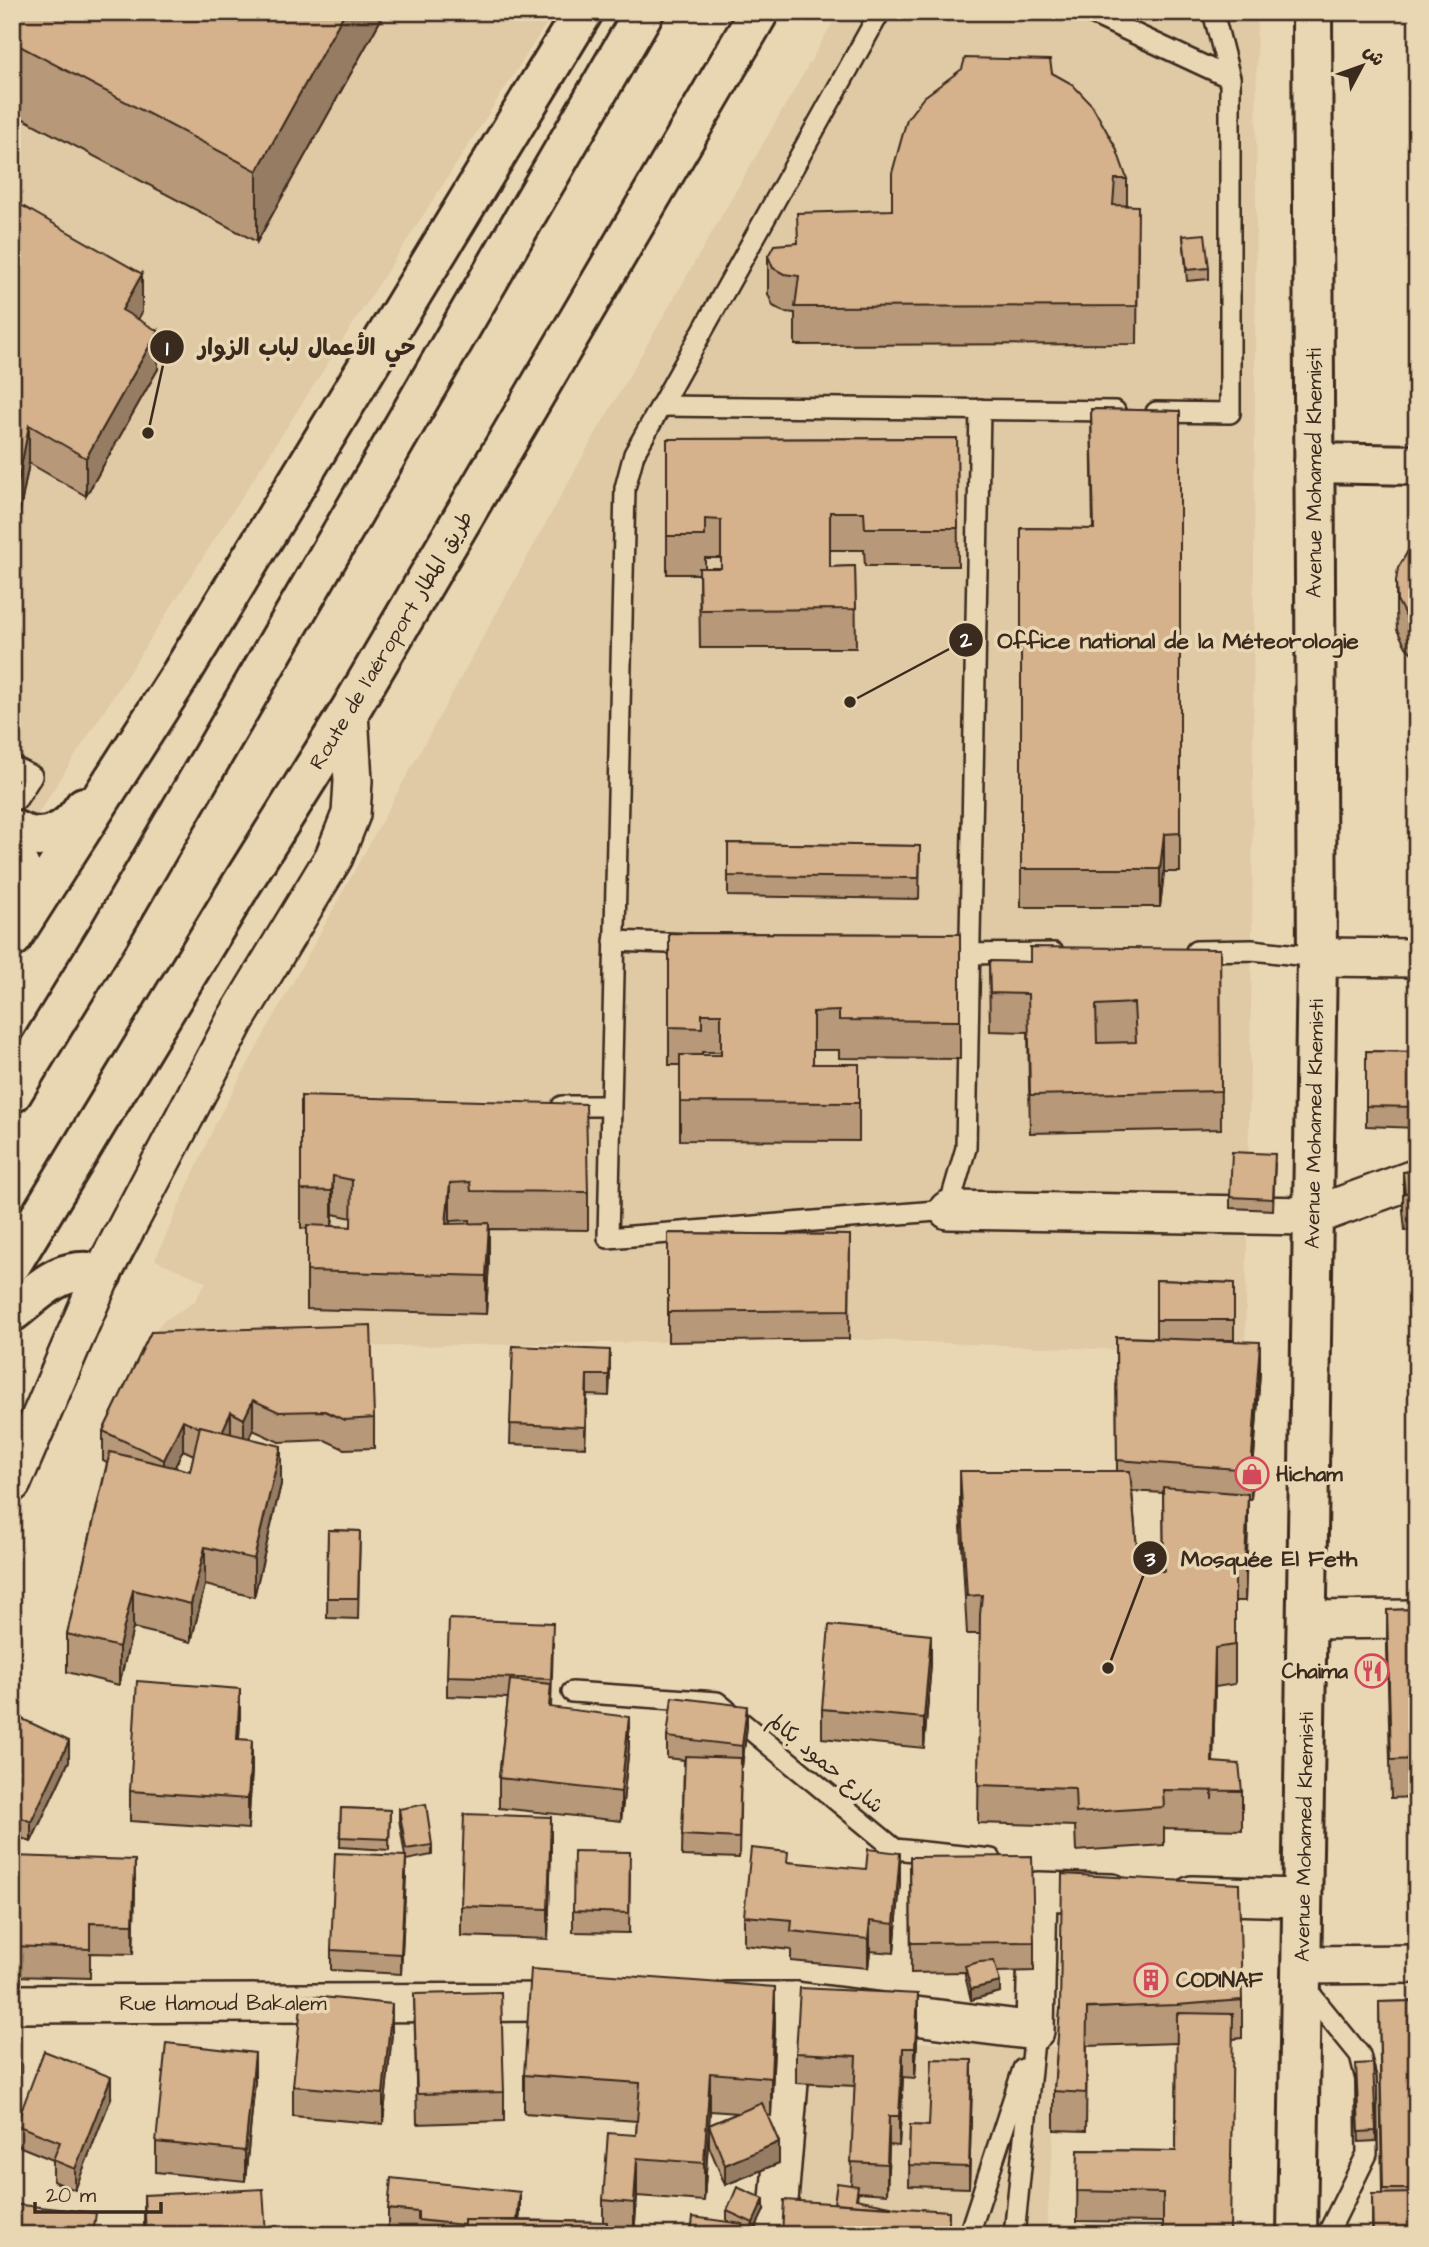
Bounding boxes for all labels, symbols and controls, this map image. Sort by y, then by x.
north arrow [1328,32,1398,102]
text: ش [1357,39,1391,73]
callout: حي الأعمال لباب الزوار [149,325,430,369]
text: حي الأعمال لباب الزوار [196,331,416,368]
text: 1 [166,334,169,363]
street label: Avenue Mohamed Khemisti [1300,348,1329,598]
street label: Route de l'aéroport طريق المطار [303,506,481,775]
callout: Office national de la Méteorologie [949,618,1373,662]
text: Office national de la Méteorologie [997,625,1359,658]
text: 2 [959,626,973,655]
street label: Avenue Mohamed Khemisti [1298,999,1331,1249]
shop icon: Hicham [1233,1455,1271,1493]
place label: Hicham [1276,1460,1343,1489]
callout: Mosquée El Feth [1132,1536,1372,1580]
text: Mosquée El Feth [1181,1543,1358,1575]
text: 3 [1144,1545,1156,1574]
restaurant icon: Chaima [1353,1652,1391,1690]
place label: Chaima [1282,1657,1348,1686]
street label: شارع حمود بكالم [761,1706,890,1821]
street label: Avenue Mohamed Khemisti [1288,1712,1321,1962]
building icon: CODINAF [1132,1961,1170,1999]
place label: CODINAF [1176,1966,1263,1995]
street label: Rue Hamoud Bakalem [119,1989,327,2018]
scale bar [35,2170,161,2214]
text: 20 m [46,2181,97,2210]

